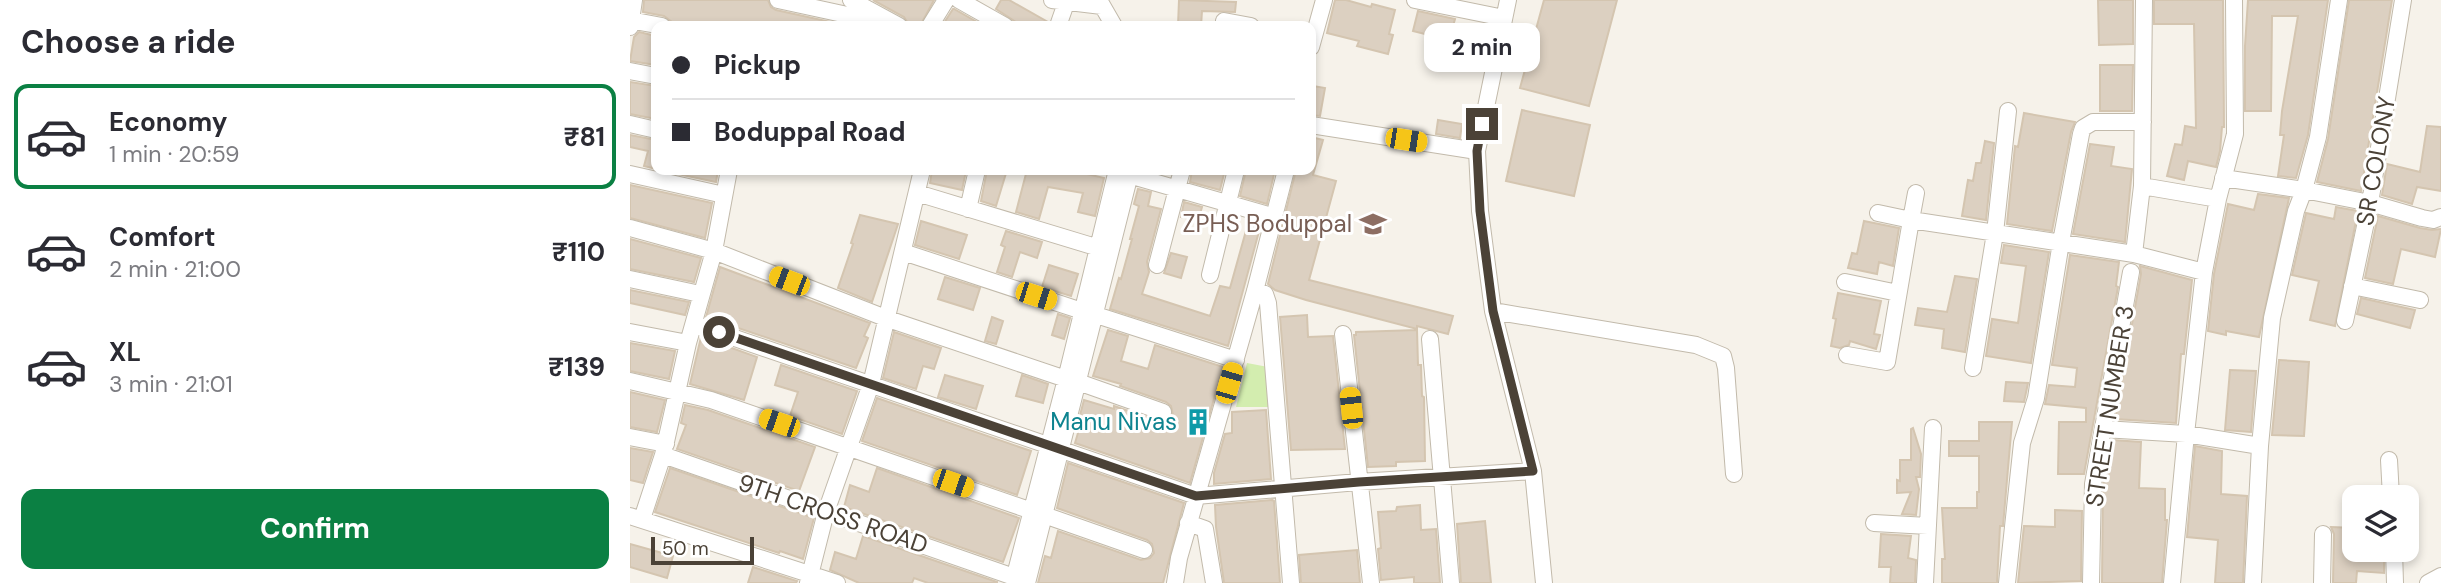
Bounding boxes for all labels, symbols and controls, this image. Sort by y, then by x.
text: Choose a ride [21,21,236,63]
callout: 2 min [1424,23,1540,72]
text: 2 min [1452,32,1512,62]
text: Pickup [714,48,801,82]
street label: SR COLONY [2349,94,2402,228]
icon: car [25,105,88,168]
text: Economy [109,105,227,139]
route end [1466,108,1498,140]
text: Boduppal Road [714,115,906,149]
text: ₹81 [564,120,605,154]
car [1384,126,1429,154]
text: 1 min · 20:59 [109,139,240,169]
place label: ZPHS Boduppal [1182,208,1352,239]
school or university icon: ZPHS Boduppal [1358,209,1388,239]
icon: car [25,220,88,283]
text: Comfort [109,220,215,254]
text: ₹110 [552,235,605,269]
text: 2 min · 21:00 [109,254,241,284]
car [766,264,813,298]
car [1013,280,1060,312]
street label: STREET NUMBER 3 [2078,303,2141,509]
route start [703,316,735,348]
icon: car [25,335,88,398]
text: XL [109,335,141,369]
text: ₹139 [548,350,605,384]
car [1214,360,1245,406]
text: 3 min · 21:01 [109,369,233,399]
car [1339,386,1364,430]
car [756,406,803,440]
place label: Manu Nivas [1050,406,1177,437]
building icon: Manu Nivas [1183,407,1213,437]
car [930,466,977,500]
street label: 9TH CROSS ROAD [734,467,932,561]
map controls [2342,485,2419,562]
button: layers [2342,485,2419,562]
button: Confirm [21,489,609,569]
scale bar [651,534,754,566]
text: 50 m [662,536,709,561]

